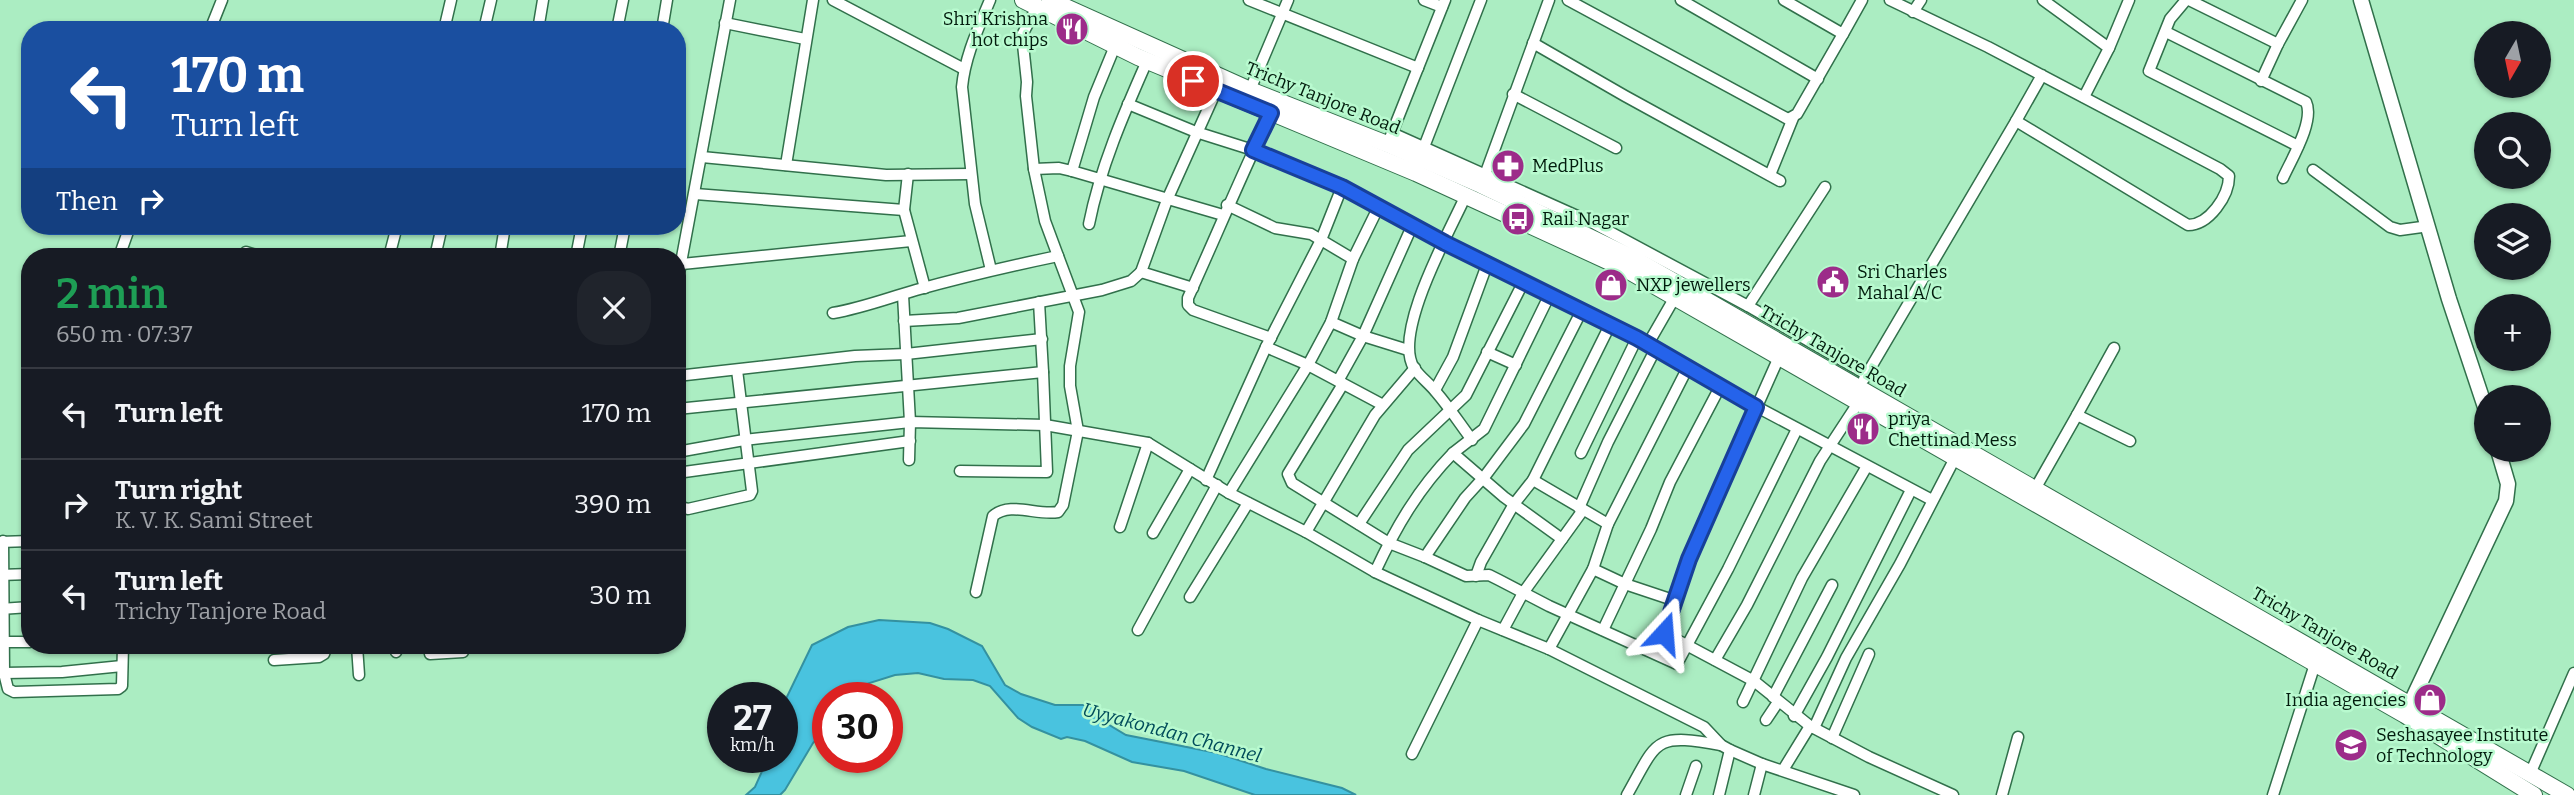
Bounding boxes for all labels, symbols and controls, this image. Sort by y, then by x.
place label: Shri Krishna hot chips [943,8,1048,51]
restaurant icon: Shri Krishna hot chips [1053,10,1091,48]
north arrow [2474,21,2552,98]
map controls [2474,21,2551,462]
text: 170 m [171,46,304,105]
icon: left [56,49,147,140]
pin [1163,51,1223,111]
street label: Trichy Tanjore Road [1242,57,1404,139]
icon: arrive [1174,62,1212,100]
text: Turn left [171,106,299,144]
button: search [2474,112,2551,189]
pharmacy icon: MedPlus [1489,147,1527,185]
place label: MedPlus [1532,155,1604,177]
icon: right [132,182,170,220]
text: Then [56,186,118,217]
bus stop icon: Rail Nagar [1499,200,1537,238]
button: layers [2474,203,2551,280]
place label: Rail Nagar [1542,208,1629,230]
place label: Sri Charles Mahal A/C [1857,261,1947,304]
public building icon: Sri Charles Mahal A/C [1814,263,1852,301]
shop icon: NXP jewellers [1592,266,1630,304]
text: 2 min [56,269,167,319]
button: close [577,271,651,345]
place label: NXP jewellers [1636,274,1751,296]
button: + [2474,294,2551,371]
street label: Trichy Tanjore Road [1756,300,1910,402]
text: 650 m · 07:37 [56,320,193,348]
button: − [2474,385,2551,462]
icon: left [56,395,94,433]
text: Turn left [115,398,223,429]
text: 170 m [581,398,651,429]
place label: priya Chettinad Mess [1888,408,2017,451]
restaurant icon: priya Chettinad Mess [1844,410,1882,448]
text: Turn right [115,475,242,506]
icon: right [56,486,94,524]
text: 390 m [574,489,651,520]
text: K. V. K. Sami Street [115,506,313,534]
text: Turn left [115,566,223,597]
icon: left [56,577,94,615]
text: 30 m [590,580,651,611]
street label: Trichy Tanjore Road [2248,582,2402,684]
position arrow [1627,596,1701,670]
text: Trichy Tanjore Road [115,597,326,625]
shop icon: India agencies [2411,681,2449,719]
speed limit sign: 30 [812,682,903,773]
place label: India agencies [2285,689,2406,711]
text: 27 [733,697,772,739]
water label: Uyyakondan Channel [1080,698,1264,767]
place label: Seshasayee Institute of Technology [2376,724,2548,767]
school or university icon: Seshasayee Institute of Technology [2332,726,2370,764]
text: km/h [730,734,775,756]

